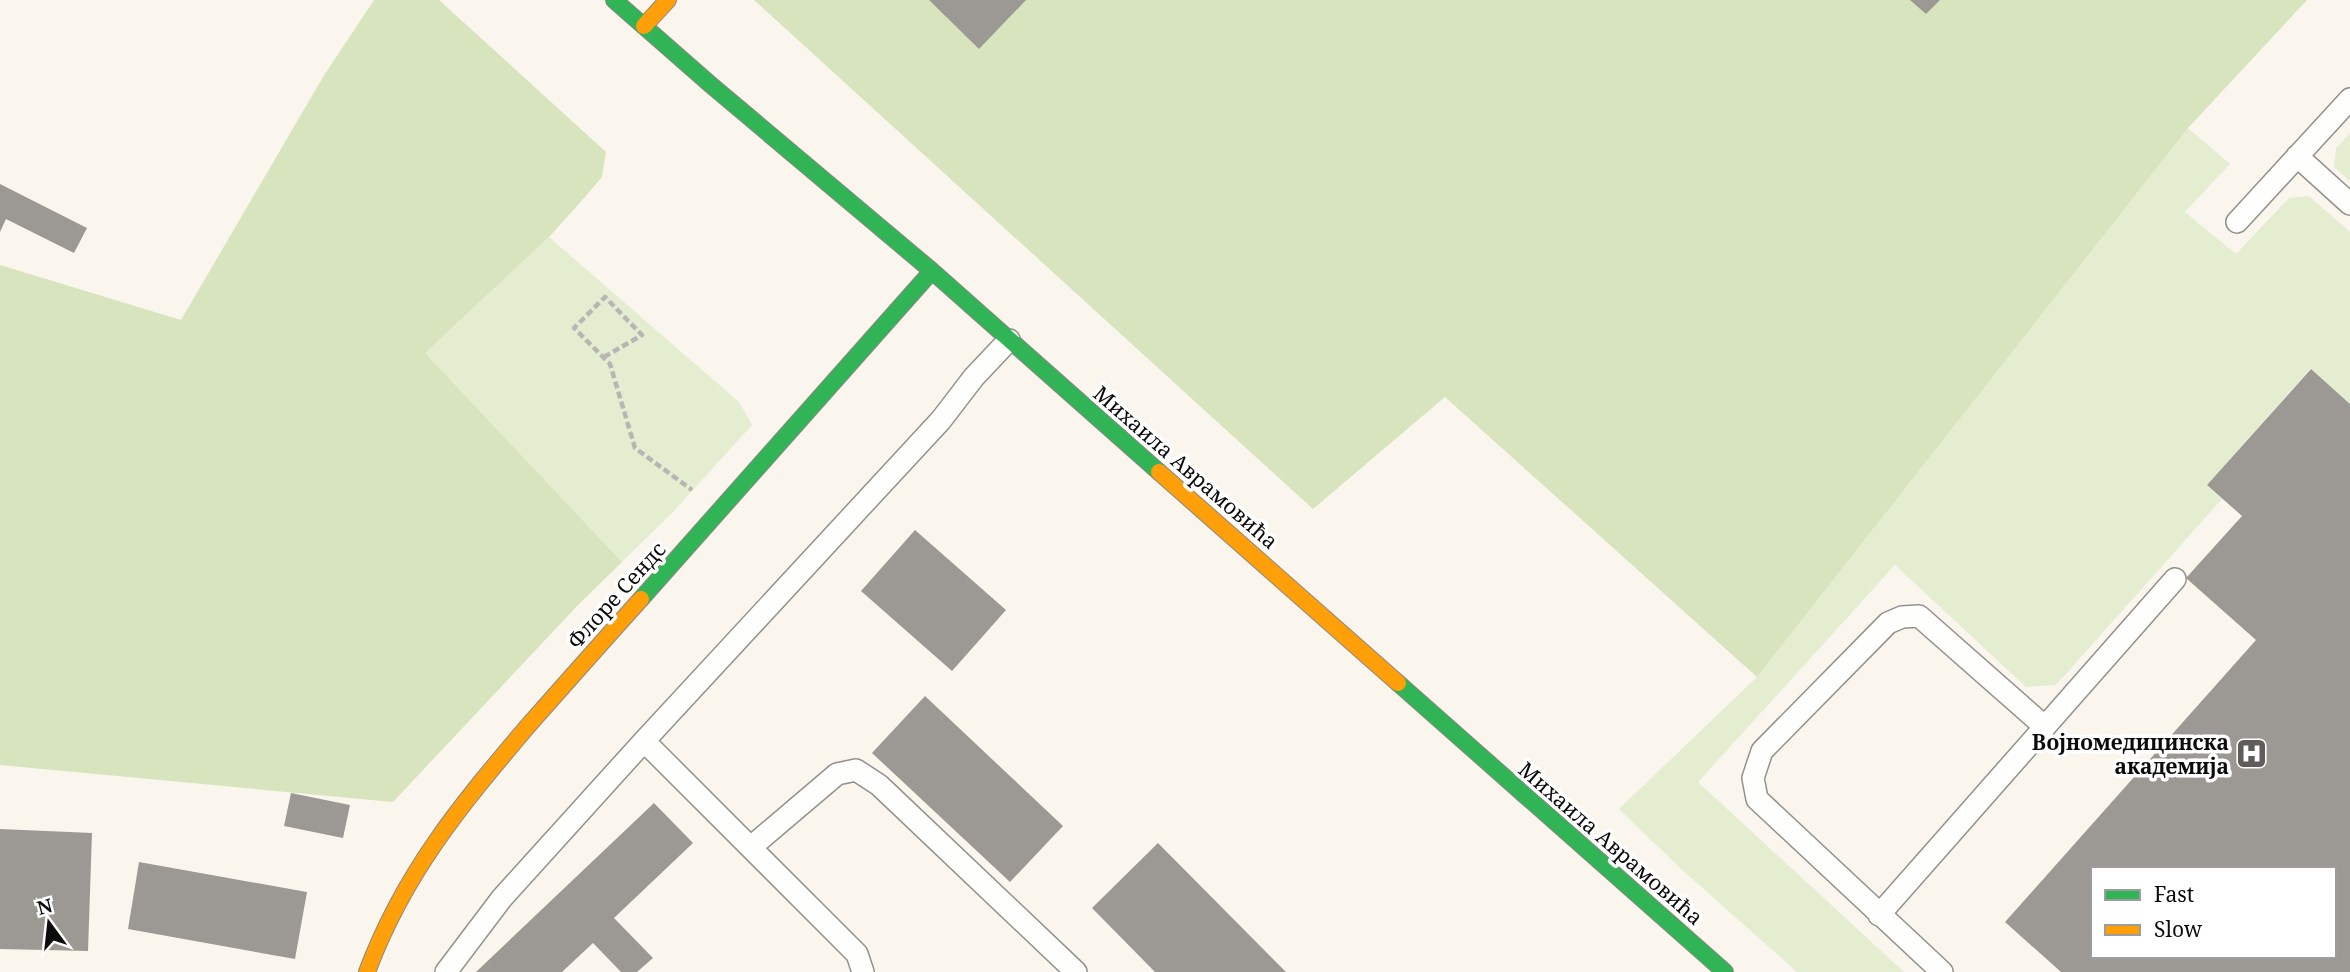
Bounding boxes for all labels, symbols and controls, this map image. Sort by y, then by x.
street label: Михаила Аврамовића [1088,379,1284,555]
street label: Флоре Сендс [561,536,671,654]
place label: Војномедицинска академија [2032,728,2229,780]
hospital icon: Војномедицинска академија [2235,737,2269,771]
street label: Михаила Аврамовића [1513,755,1709,931]
legend [2091,867,2336,958]
text: Fast [2154,880,2194,908]
north arrow [14,888,84,958]
text: N [34,892,55,921]
text: Slow [2154,915,2203,943]

